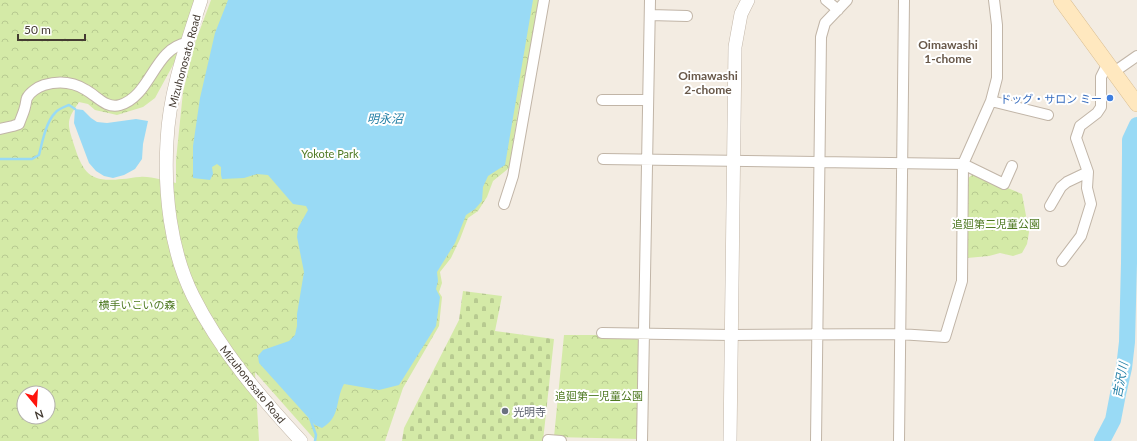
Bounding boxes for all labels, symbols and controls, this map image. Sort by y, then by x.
street label: Mizuhonosato Road [165,13,203,109]
scale bar [18,16,85,42]
text: 50 m [24,22,51,37]
district label: Oimawashi 1-chome [918,37,978,66]
district label: Oimawashi 2-chome [678,68,738,97]
place label: ドッグ・サロン ミー [1000,92,1102,105]
marker: ドッグ・サロン ミー [1105,93,1115,103]
water label: 明永沼 [367,111,405,126]
park label: Yokote Park [301,147,359,160]
park label: 追廻第二児童公園 [952,217,1040,230]
park label: 横手いこいの森 [99,298,176,311]
street label: Mizuhonosato Road [218,343,288,425]
water label: 吉沢川 [1109,359,1131,399]
north arrow [16,385,56,425]
park label: 追廻第一児童公園 [555,389,643,402]
place label: 光明寺 [513,405,546,418]
marker: 光明寺 [500,406,510,416]
text: N [33,407,45,422]

